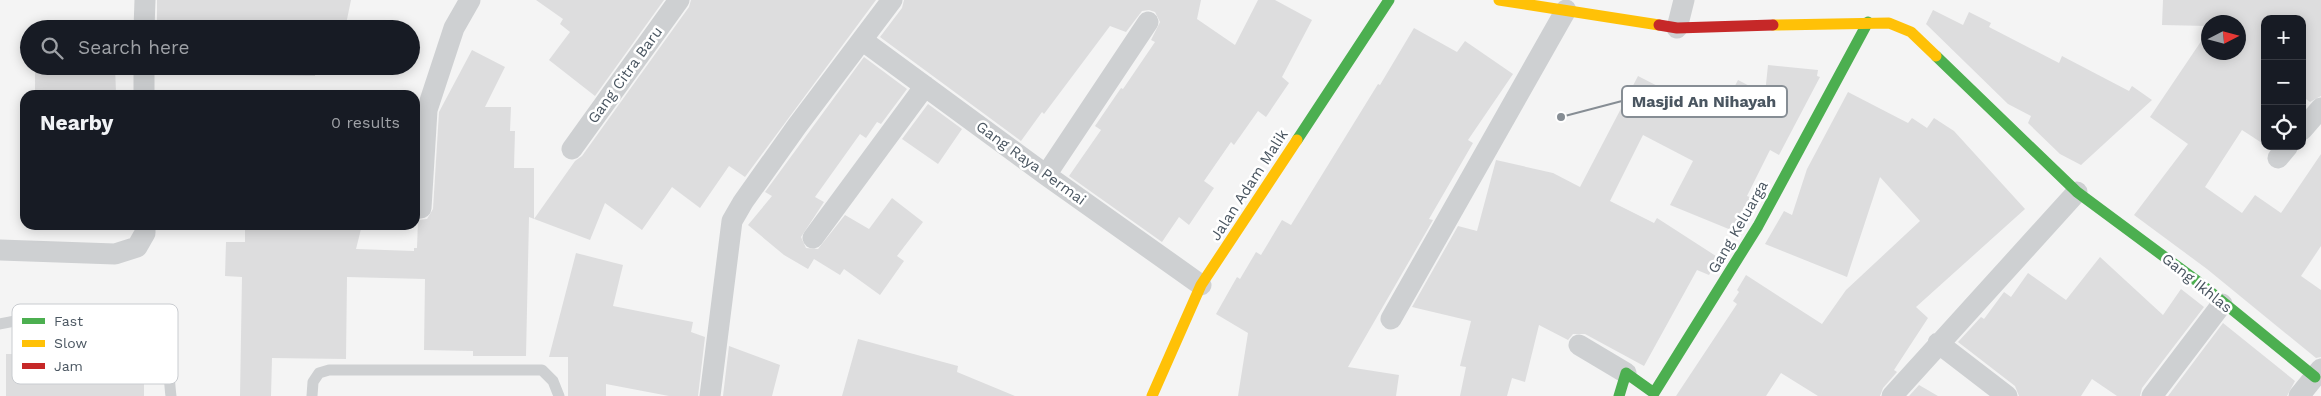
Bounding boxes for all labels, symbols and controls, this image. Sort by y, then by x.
north arrow [2201,15,2246,60]
map controls [2261,15,2306,150]
button: + [2261,15,2306,60]
search box [20,20,420,75]
street label: Gang Citra Baru [584,23,666,127]
icon: search [38,34,66,62]
text: Search here [78,36,189,59]
button: − [2261,60,2306,105]
callout: Masjid An Nihayah [1622,86,1787,117]
text: Masjid An Nihayah [1632,92,1776,111]
button: locate [2261,105,2306,150]
text: Nearby [40,110,113,135]
text: 0 results [331,113,400,132]
street label: Gang Raya Permai [973,117,1089,209]
street label: Jalan Adam Malik [1206,126,1292,244]
street label: Gang Keluarga [1704,177,1772,277]
street label: Gang Ikhlas [2158,249,2236,317]
legend [12,304,178,384]
text: Fast [54,313,83,329]
text: Slow [54,335,87,351]
text: Jam [54,358,83,374]

